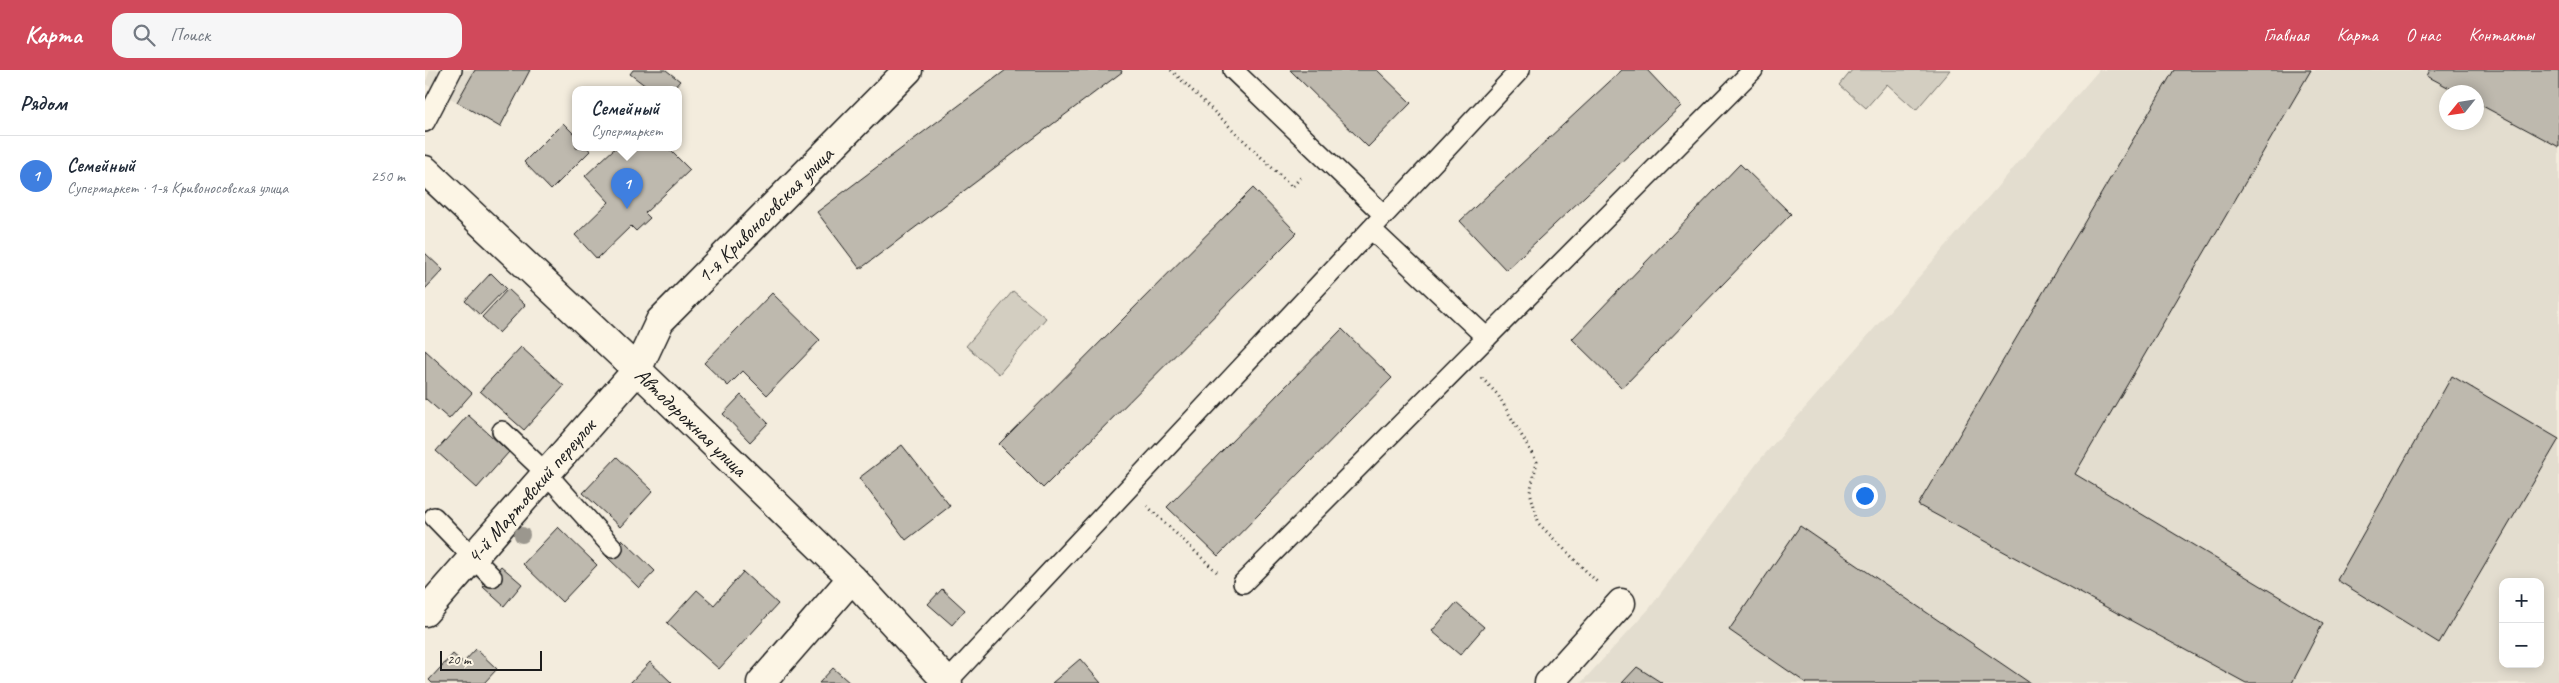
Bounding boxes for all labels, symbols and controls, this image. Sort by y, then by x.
search box [112,13,462,58]
text: Карта [25,20,82,50]
icon: search [130,21,158,49]
text: Поиск [170,23,210,47]
text: Главная [2264,24,2309,46]
text: Карта [2337,24,2378,46]
text: О нас [2406,24,2441,46]
text: Контакты [2469,24,2534,46]
north arrow [2439,85,2484,130]
popup [572,86,682,151]
text: Рядом [20,90,67,116]
text: Семейный [591,97,659,121]
text: Супермаркет [591,121,663,141]
street label: 1-я Кривоносовская улица [691,140,840,289]
text: Семейный [67,154,135,178]
text: 1 [32,166,40,186]
text: 250 m [371,166,405,186]
pin: 1 [611,168,643,209]
text: Супермаркет · 1-я Кривоносовская улица [67,178,288,198]
street label: Автодорожная улица [630,362,754,483]
street label: 4-й Мартовский переулок [461,411,603,569]
your location [1852,483,1878,509]
map controls [2499,578,2544,668]
button: + [2499,578,2544,623]
button: − [2499,623,2544,668]
scale bar [440,648,543,671]
text: 20 m [447,651,471,668]

